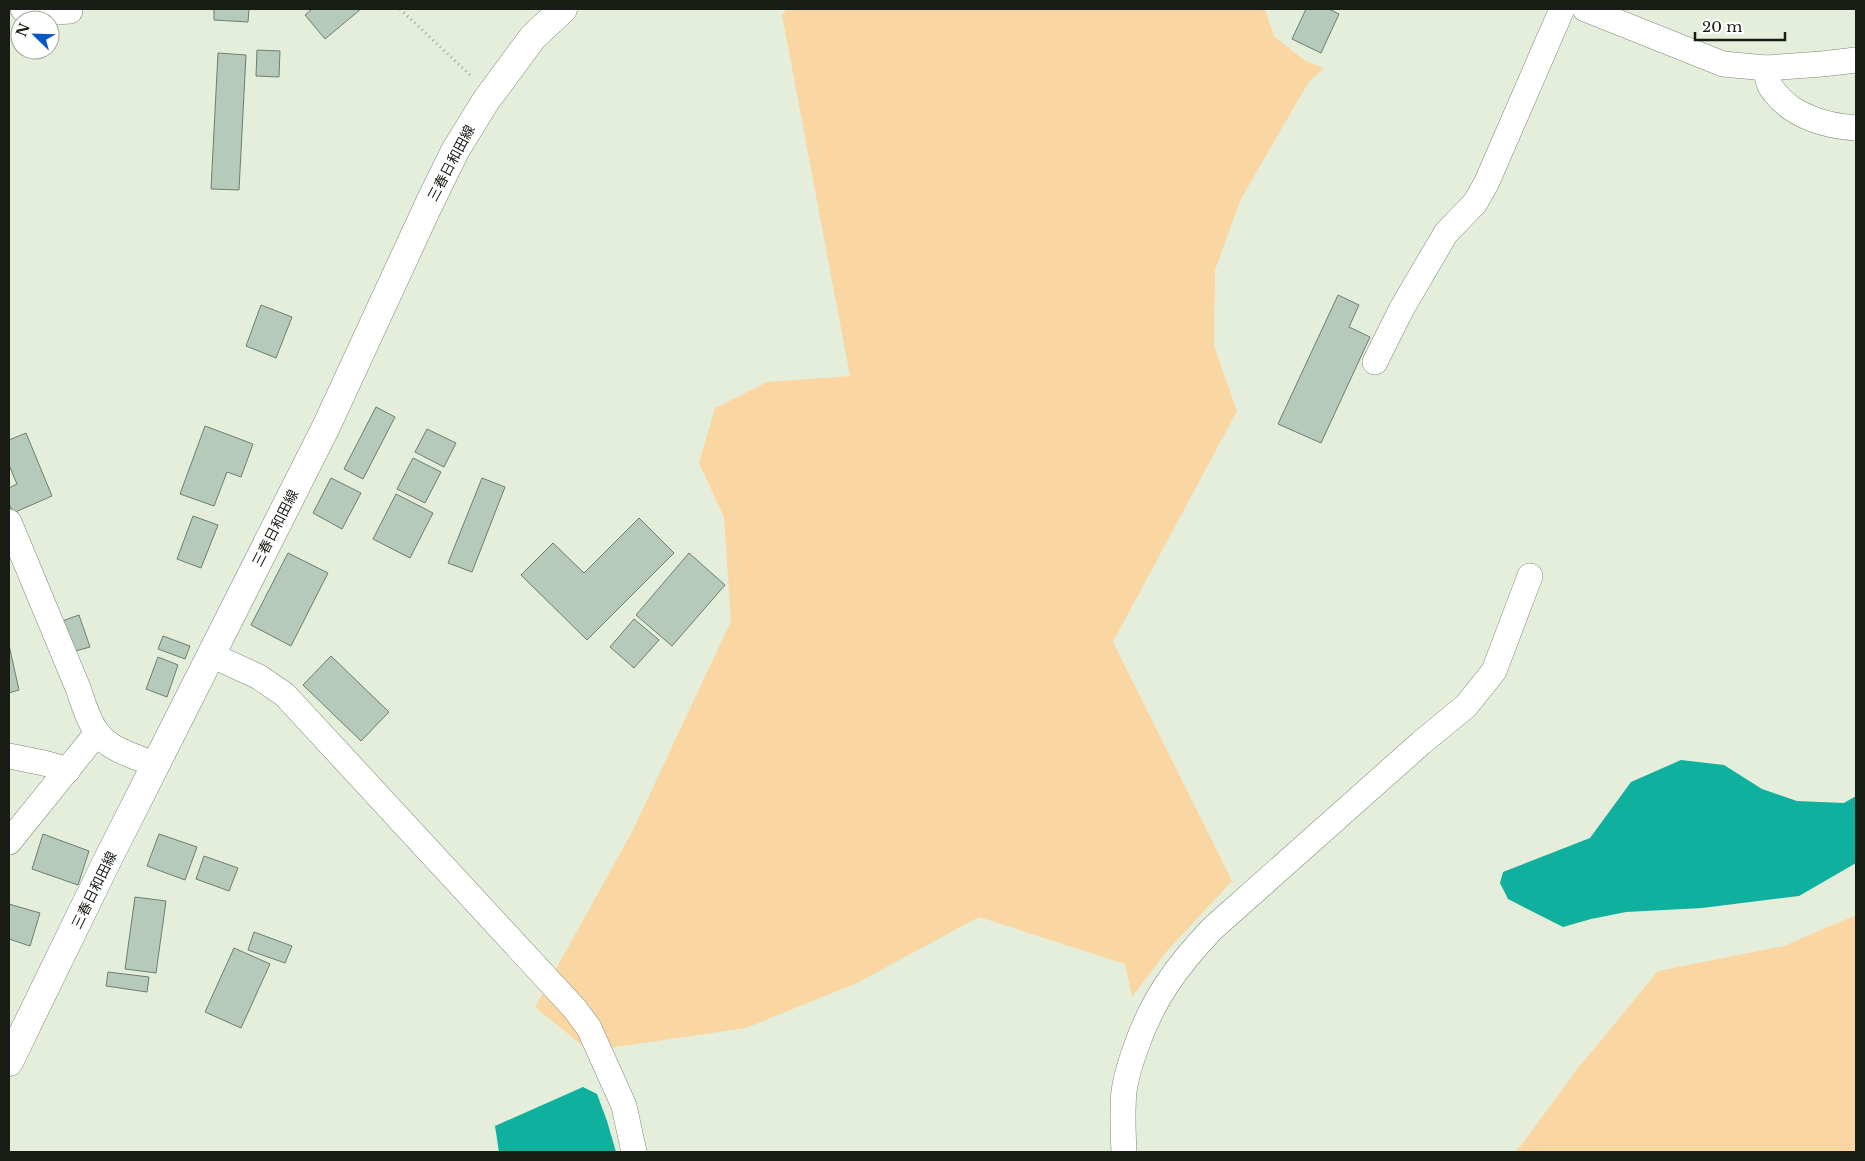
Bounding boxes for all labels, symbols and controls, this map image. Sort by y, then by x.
north arrow [10,10,60,60]
scale bar [1695,10,1785,42]
text: 20 m [1702,17,1742,36]
text: N [12,20,34,39]
street label: 三春日和田線 [423,122,479,204]
street label: 三春日和田線 [248,486,302,570]
street label: 三春日和田線 [67,848,121,932]

